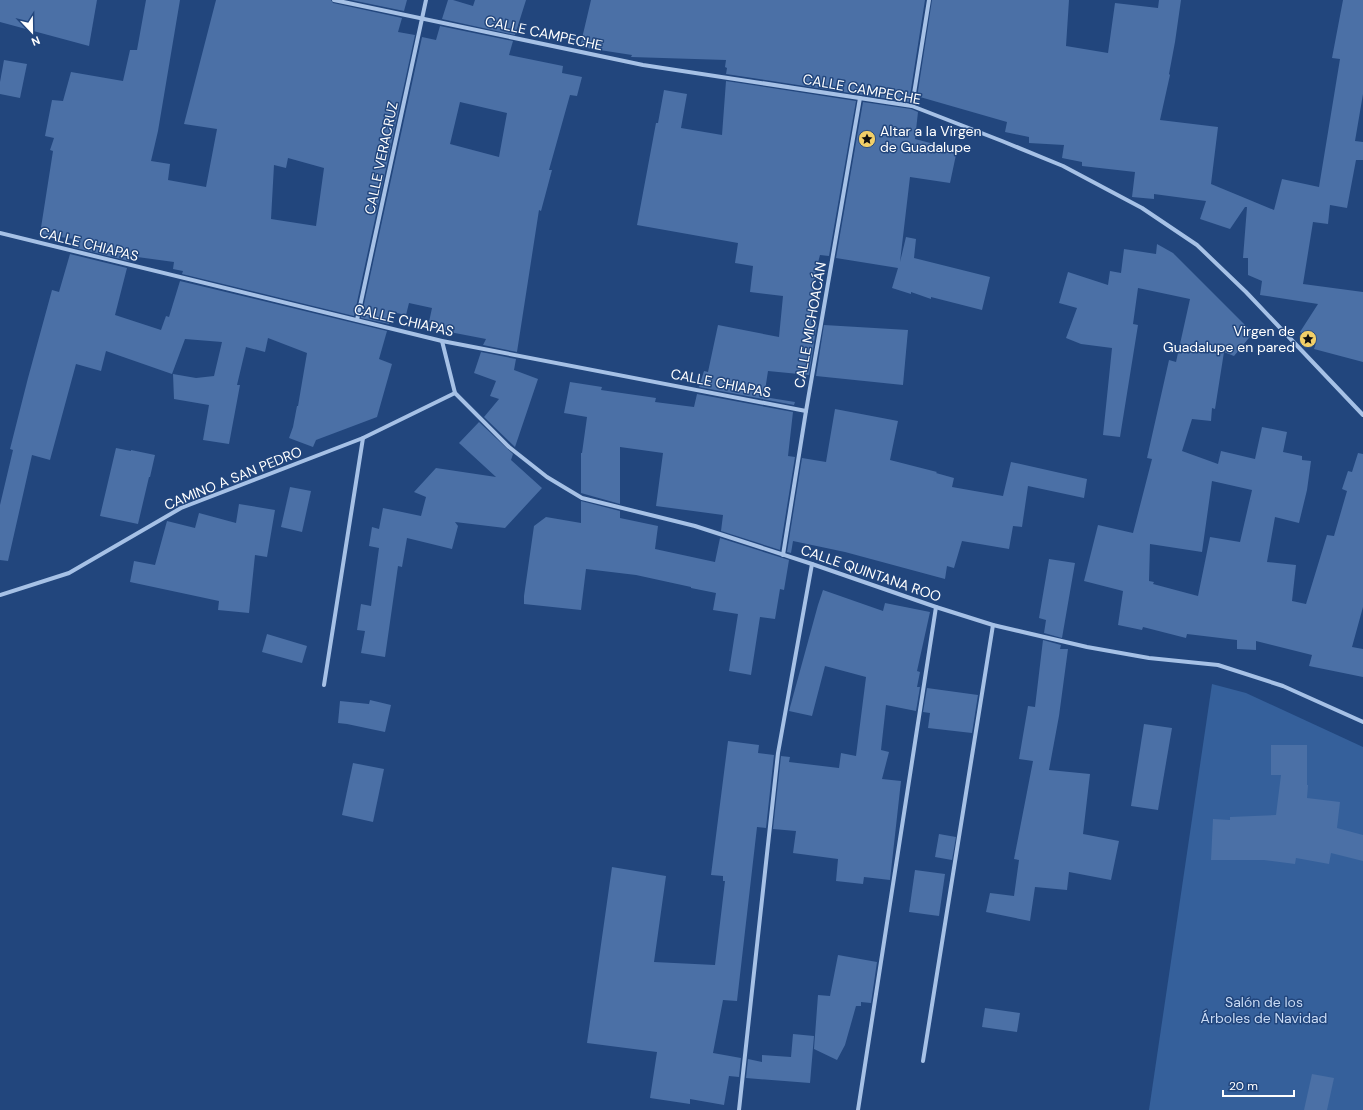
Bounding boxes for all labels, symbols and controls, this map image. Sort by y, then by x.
north arrow [12,12,52,52]
street label: CALLE CAMPECHE [484,12,605,54]
text: N [29,33,42,49]
street label: CALLE CAMPECHE [801,70,923,108]
street label: CALLE VERACRUZ [360,100,402,216]
place label: Altar a la Virgen de Guadalupe [880,122,982,156]
place icon: Altar a la Virgen de Guadalupe [857,129,877,149]
street label: CALLE CHIAPAS [37,223,141,265]
street label: CALLE MICHOACÁN [790,261,830,389]
street label: CALLE CHIAPAS [352,300,456,340]
place label: Virgen de Guadalupe en pared [1163,322,1295,356]
place icon: Virgen de Guadalupe en pared [1298,329,1318,349]
street label: CALLE CHIAPAS [669,364,773,402]
street label: CAMINO A SAN PEDRO [161,442,305,514]
street label: CALLE QUINTANA ROO [798,541,944,606]
park label: Salón de los Árboles de Navidad [1201,993,1327,1027]
scale bar [1223,1072,1294,1098]
text: 20 m [1229,1078,1258,1094]

